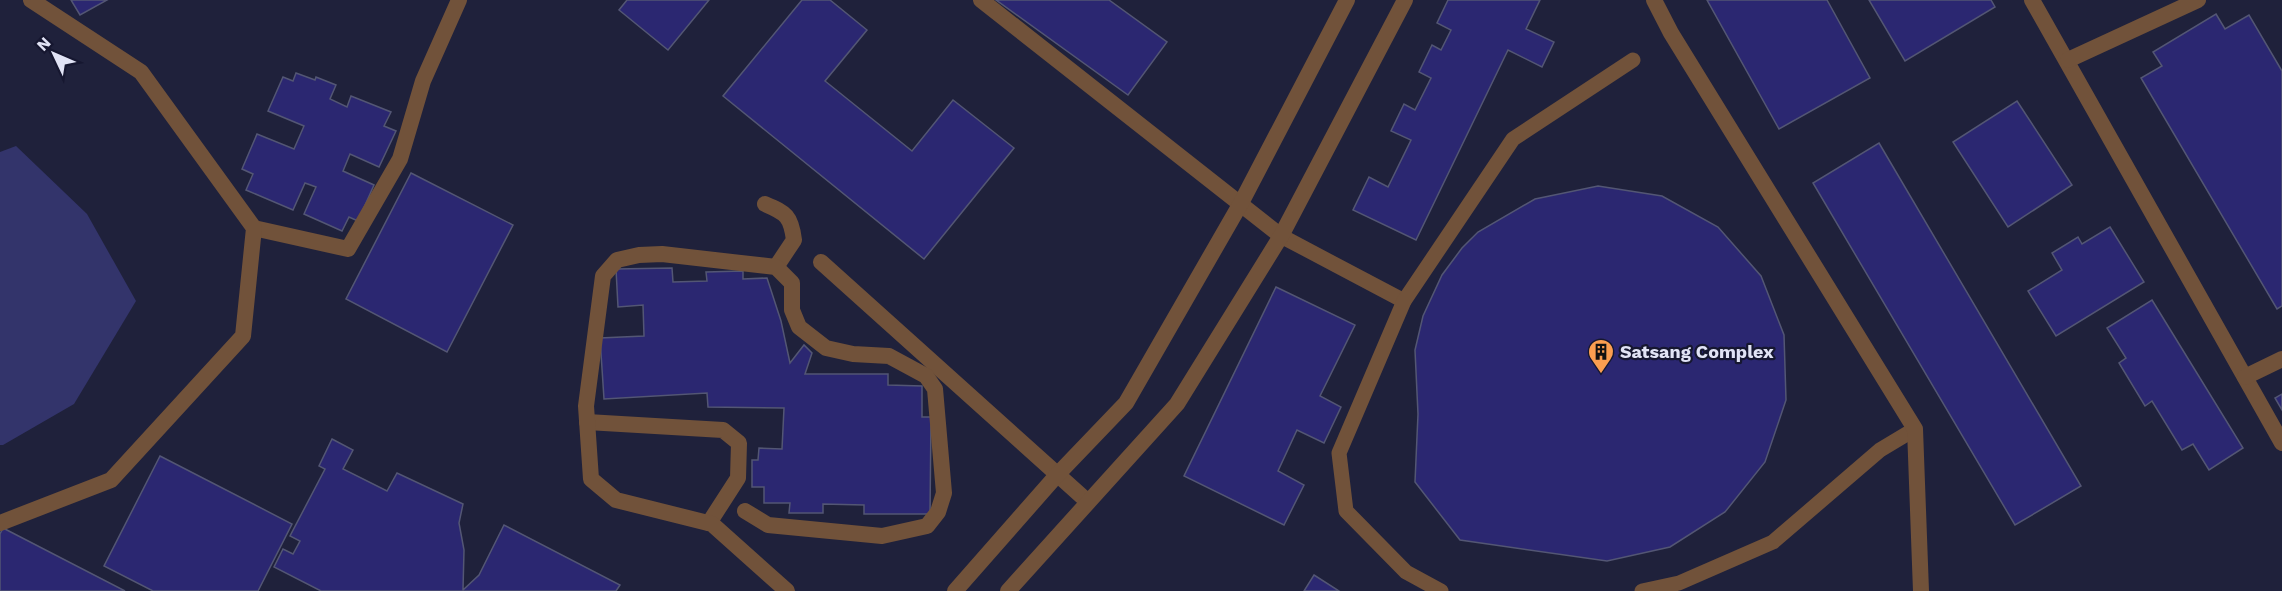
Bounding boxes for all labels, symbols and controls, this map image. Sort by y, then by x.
north arrow [24,24,84,84]
text: N [33,33,55,55]
building icon: Satsang Complex [1586,337,1616,375]
place label: Satsang Complex [1620,341,1774,362]

